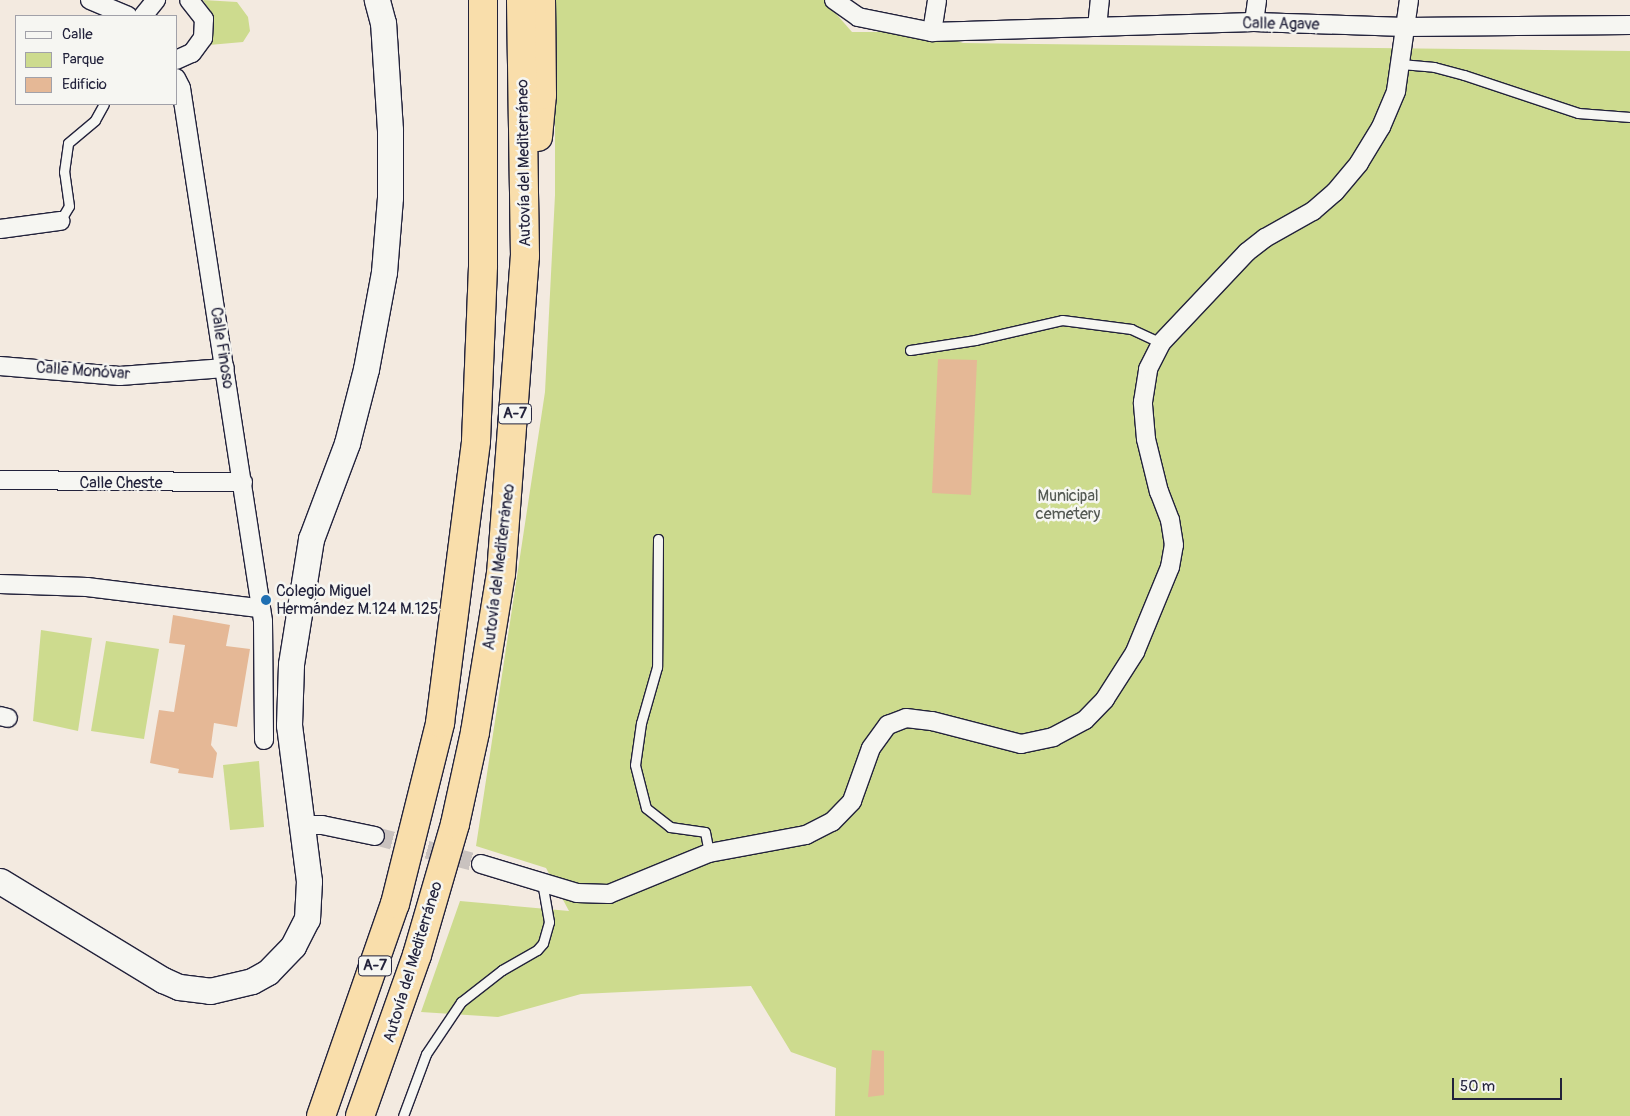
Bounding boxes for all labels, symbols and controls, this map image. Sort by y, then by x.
street label: Calle Agave [1242,14,1320,34]
legend [15,15,178,105]
text: Calle [62,25,93,44]
text: Parque [62,50,104,69]
text: Edificio [62,75,107,94]
street label: Autovía del Mediterráneo [513,79,535,247]
street label: Calle Finoso [206,306,238,390]
street label: Calle Monóvar [35,358,131,384]
road number: A-7 [498,402,532,426]
street label: Calle Cheste [79,473,163,493]
street label: Autovía del Mediterráneo [479,483,519,651]
park label: Municipal cemetery [1036,486,1100,524]
place label: Colegio Miguel Hermández M.124 M.125 [276,581,438,619]
marker: Colegio Miguel Hermández M.124 M.125 [260,594,272,606]
street label: Autovía del Mediterráneo [379,879,447,1045]
road number: A-7 [358,954,392,978]
scale bar [1455,1068,1565,1100]
text: 50 m [1460,1077,1495,1096]

